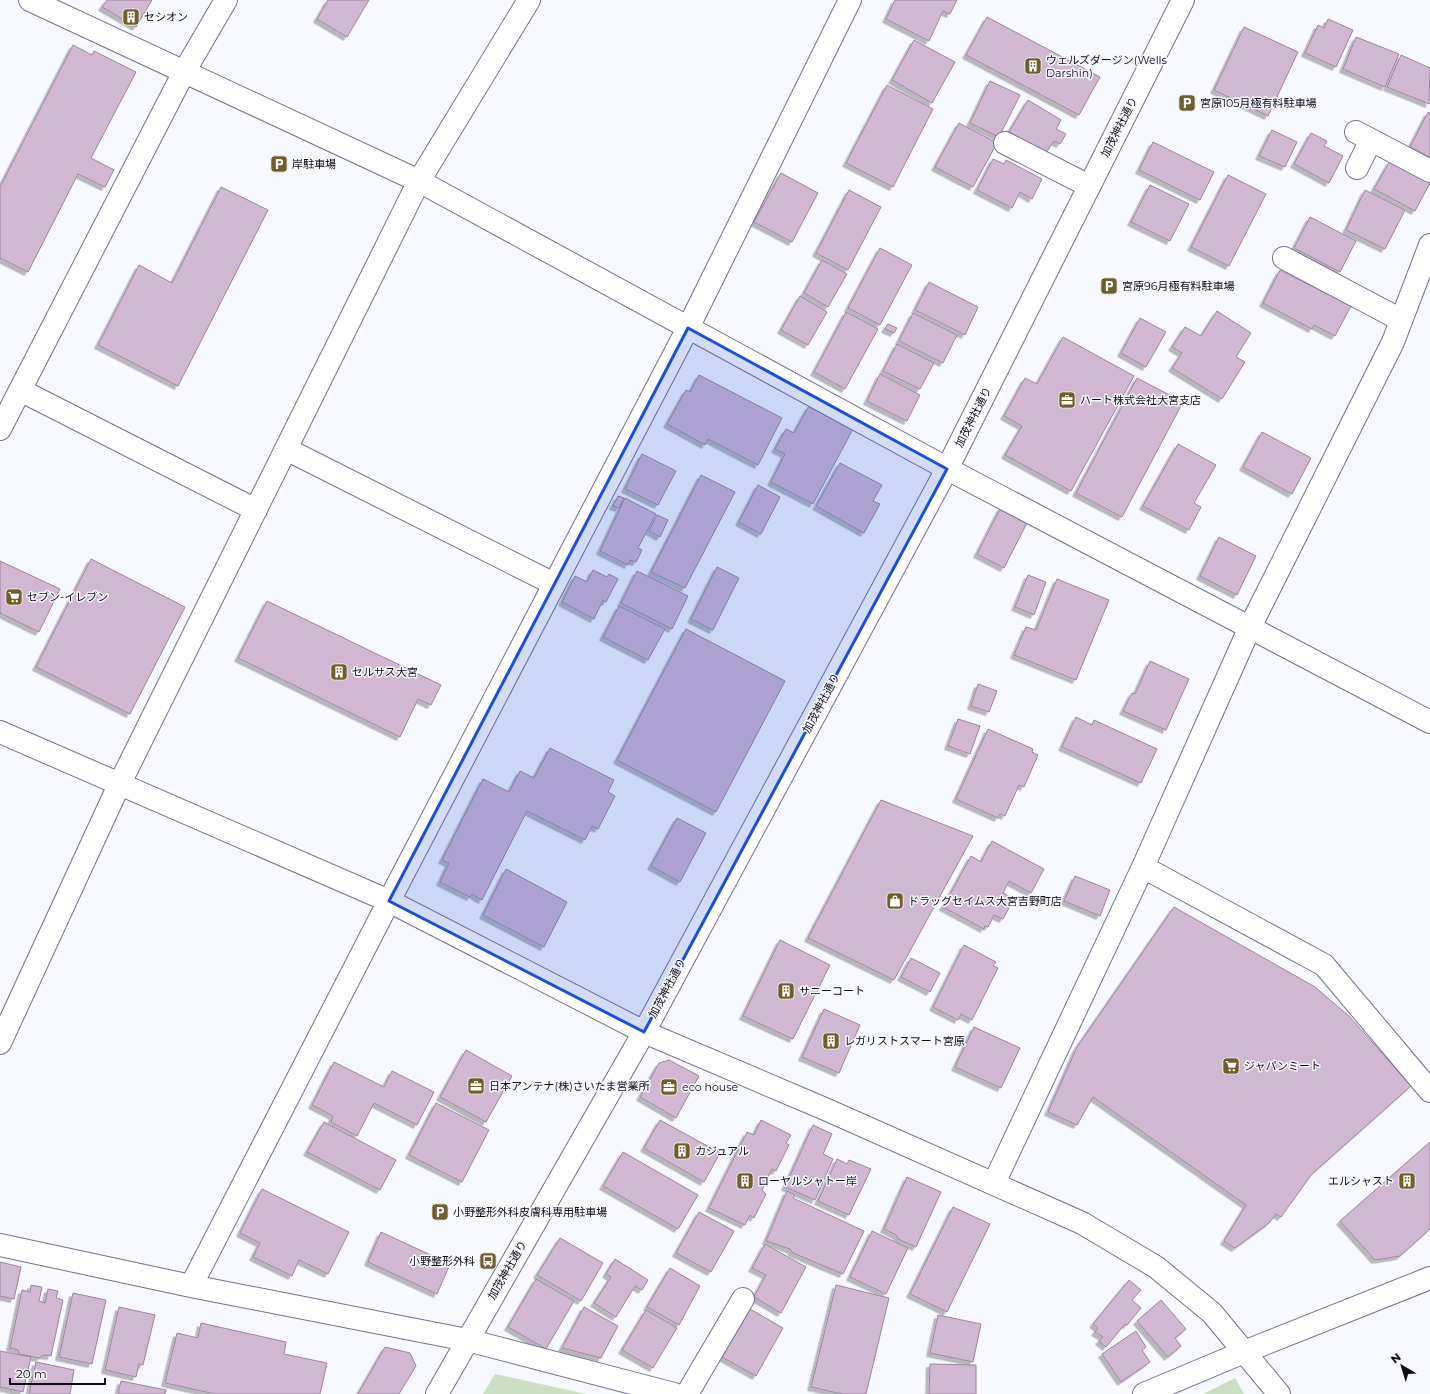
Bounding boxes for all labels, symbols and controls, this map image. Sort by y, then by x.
building icon: セシオン [121,7,141,27]
place label: セシオン [144,10,188,24]
place label: ウェルズダージン(Wells Darshin) [1046,53,1168,80]
building icon: ウェルズダージン(Wells Darshin) [1023,56,1043,76]
parking icon: 宮原105月極有料駐車場 [1177,93,1197,113]
street label: 加茂神社通り [1098,94,1140,160]
place label: 宮原105月極有料駐車場 [1200,96,1316,110]
parking icon: 岸駐車場 [269,154,289,174]
place label: 岸駐車場 [292,157,336,171]
parking icon: 宮原96月極有料駐車場 [1099,276,1119,296]
place label: 宮原96月極有料駐車場 [1122,279,1234,293]
street label: 加茂神社通り [952,384,994,450]
office icon: ハート株式会社大宮支店 [1057,390,1077,410]
place label: ハート株式会社大宮支店 [1080,393,1201,407]
supermarket icon: セブン-イレブン [4,587,24,607]
place label: セブン-イレブン [27,590,108,604]
building icon: セルサス大宮 [329,662,349,682]
place label: セルサス大宮 [352,665,418,679]
street label: 加茂神社通り [799,671,843,735]
shop icon: ドラッグセイムス大宮吉野町店 [885,891,905,911]
place label: ドラッグセイムス大宮吉野町店 [908,894,1062,908]
street label: 加茂神社通り [645,956,689,1020]
building icon: サニーコート [776,981,796,1001]
place label: サニーコート [799,984,865,998]
building icon: レガリストスマート宮原 [821,1031,841,1051]
place label: レガリストスマート宮原 [844,1034,965,1048]
supermarket icon: ジャパンミート [1221,1056,1241,1076]
place label: ジャパンミート [1244,1059,1321,1073]
office icon: 日本アンテナ(株)さいたま営業所 [466,1076,486,1096]
office icon: eco house [659,1077,679,1097]
place label: 日本アンテナ(株)さいたま営業所 [489,1079,650,1093]
place label: eco house [682,1080,739,1094]
building icon: カジュアル [672,1141,692,1161]
place label: カジュアル [695,1144,749,1158]
building icon: ローヤルシャトー岸 [735,1171,755,1191]
building icon: エルシャスト [1397,1171,1417,1191]
place label: ローヤルシャトー岸 [758,1174,857,1188]
place label: エルシャスト [1328,1174,1394,1188]
parking icon: 小野整形外科皮膚科専用駐車場 [430,1202,450,1222]
place label: 小野整形外科皮膚科専用駐車場 [453,1205,607,1219]
street label: 加茂神社通り [484,1238,530,1302]
bus stop icon: 小野整形外科 [478,1251,498,1271]
place label: 小野整形外科 [409,1254,475,1268]
north arrow [1382,1346,1422,1386]
text: N [1388,1350,1404,1366]
scale bar [10,1360,105,1386]
text: 20 m [16,1366,47,1381]

